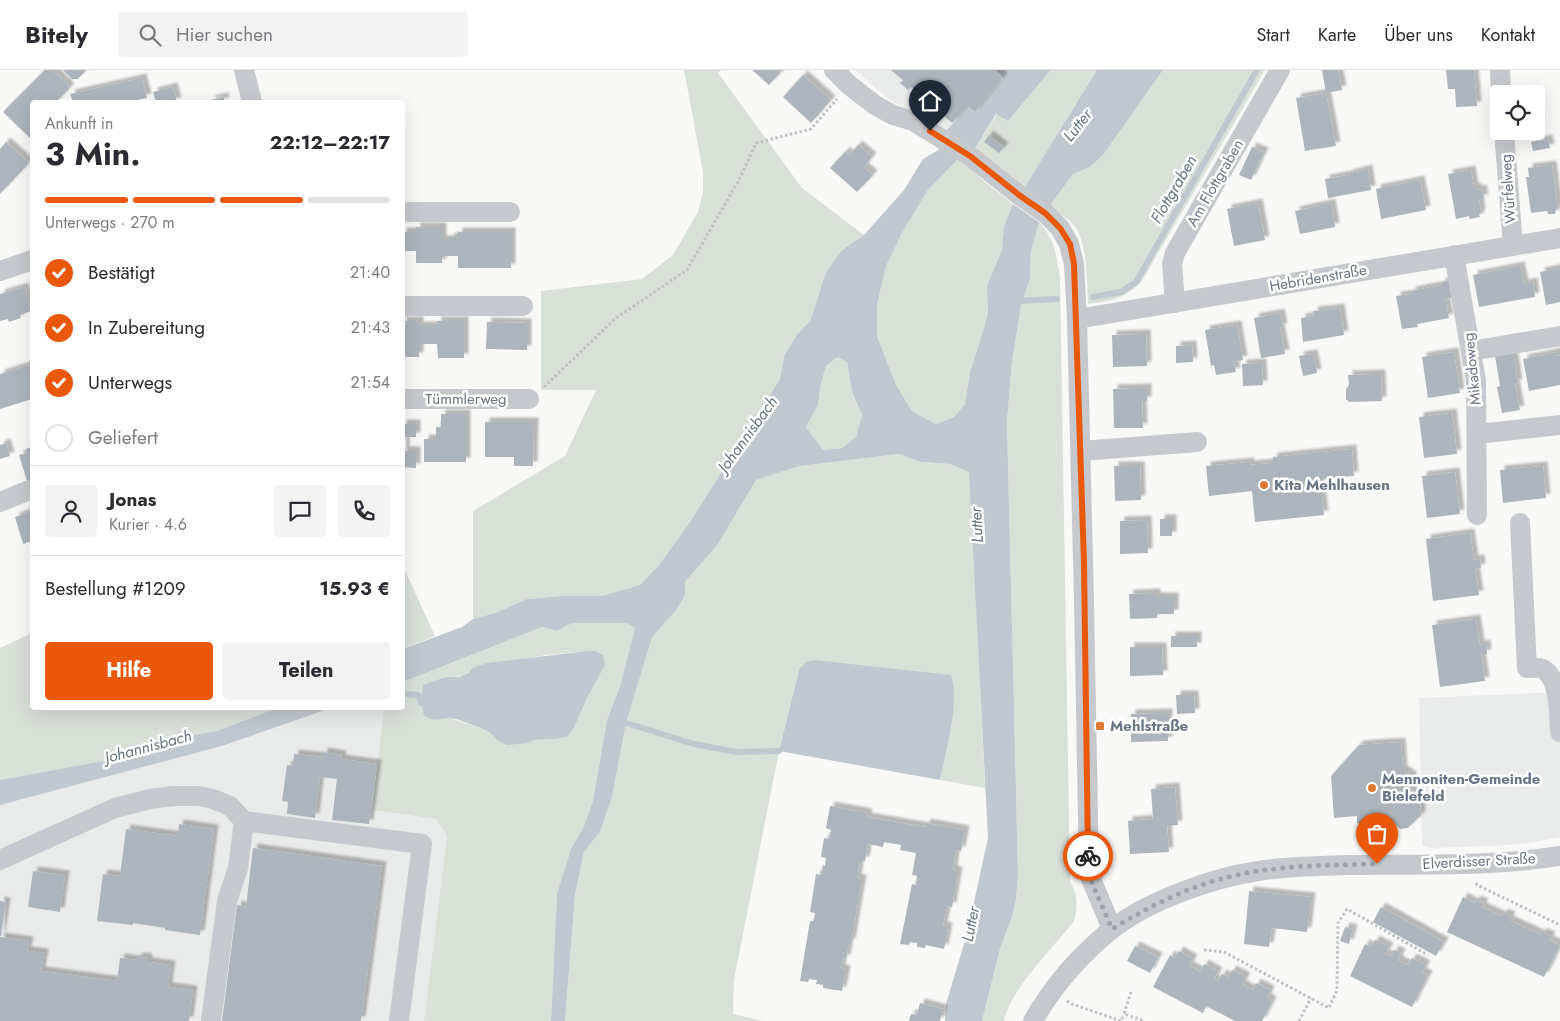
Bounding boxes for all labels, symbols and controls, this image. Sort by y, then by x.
search box [118,12,468,57]
text: Bitely [25,17,88,52]
icon: search [136,21,164,49]
text: Hier suchen [176,21,273,48]
text: Start [1256,22,1290,48]
text: Karte [1318,22,1356,48]
text: Über uns [1384,22,1453,48]
text: Kontakt [1481,22,1535,48]
pin [909,80,951,131]
map controls [1490,85,1545,140]
button: locate [1490,85,1545,140]
icon: home [916,87,944,115]
water label: Lutter [1057,103,1098,146]
text: Ankunft in [45,112,113,135]
text: 22:12–22:17 [270,129,390,156]
text: 3 Min. [45,131,141,177]
street label: Am Flottgraben [1181,135,1249,231]
water label: Flottgraben [1145,151,1202,228]
street label: Würfelweg [1495,154,1521,224]
text: Unterwegs · 270 m [45,211,175,234]
icon: check [45,259,73,287]
text: Bestätigt [88,259,155,286]
street label: Hebridenstraße [1268,259,1369,297]
text: 21:40 [350,261,390,284]
icon: check [45,314,73,342]
text: In Zubereitung [88,314,205,341]
text: 21:43 [351,316,390,339]
street label: Mikadoweg [1457,332,1487,406]
icon: check [45,369,73,397]
text: Unterwegs [88,369,172,396]
text: 21:54 [351,371,390,394]
street label: Tümmlerweg [425,388,507,410]
water label: Johannisbach [710,392,783,480]
text: Geliefert [88,424,158,451]
place label: Kita Mehlhausen [1274,474,1390,496]
marker: Kita Mehlhausen [1258,479,1270,491]
button: person [45,485,97,537]
button: chat [274,485,326,537]
button: phone [338,485,390,537]
text: Jonas [109,486,156,513]
water label: Lutter [964,505,989,543]
text: Kurier · 4.6 [109,513,187,536]
text: Bestellung #1209 [45,575,186,602]
text: 15.93 € [319,575,390,602]
button: Hilfe [45,642,213,700]
button: Teilen [223,642,390,700]
place label: Mehlstraße [1110,715,1188,737]
marker: Mehlstraße [1094,720,1106,732]
water label: Johannisbach [99,724,194,770]
place label: Mennoniten-Gemeinde Bielefeld [1382,768,1541,807]
marker: Mennoniten-Gemeinde Bielefeld [1366,782,1378,794]
pin [1356,813,1398,864]
icon: bag [1363,820,1391,848]
courier [1063,831,1113,881]
icon: bike [1074,842,1102,870]
street label: Elverdisser Straße [1422,847,1536,875]
water label: Lutter [956,903,985,944]

